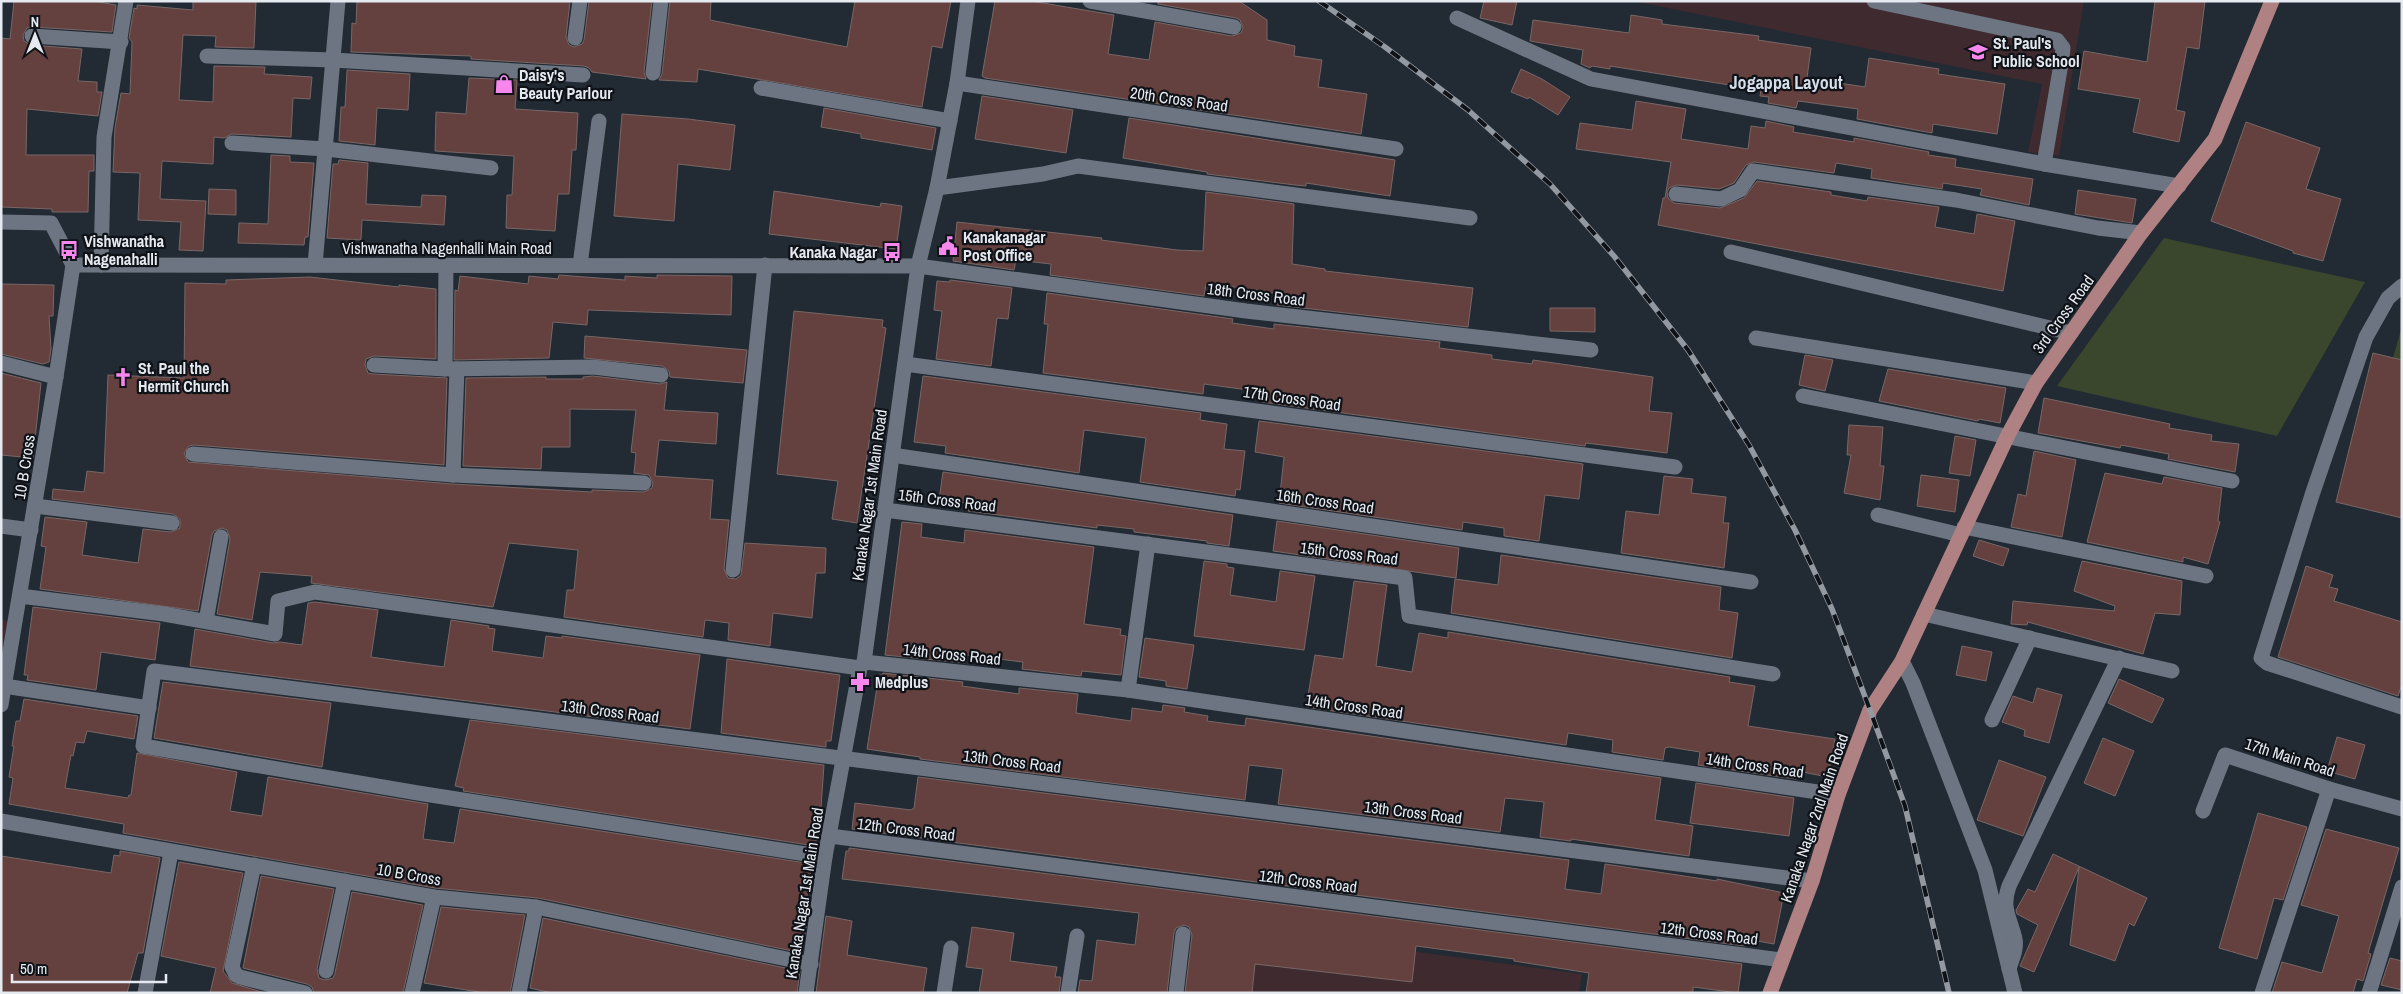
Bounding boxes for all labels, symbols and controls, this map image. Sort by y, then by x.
north arrow [10,10,60,60]
text: N [31,13,39,31]
place label: St. Paul's Public School [1993,32,2080,72]
school or university icon: St. Paul's Public School [1967,41,1989,63]
place label: Daisy's Beauty Parlour [519,64,613,104]
district label: Jogappa Layout [1729,70,1843,95]
shop icon: Daisy's Beauty Parlour [493,73,515,95]
street label: 20th Cross Road [1129,81,1229,117]
place label: Kanakanagar Post Office [963,226,1046,266]
place label: Vishwanatha Nagenahalli [84,230,165,270]
public building icon: Kanakanagar Post Office [937,235,959,257]
street label: Vishwanatha Nagenhalli Main Road [342,237,552,259]
bus stop icon: Vishwanatha Nagenahalli [58,239,80,261]
place label: Kanaka Nagar [789,241,878,263]
bus stop icon: Kanaka Nagar [881,241,903,263]
street label: 3rd Cross Road [2027,270,2099,358]
street label: 18th Cross Road [1206,277,1306,311]
place label: St. Paul the Hermit Church [138,357,229,397]
church icon: St. Paul the Hermit Church [112,366,134,388]
street label: 17th Cross Road [1242,380,1342,416]
street label: Kanaka Nagar 1st Main Road [846,408,892,582]
street label: 10 B Cross [8,433,40,501]
street label: 15th Cross Road [897,483,997,517]
street label: 16th Cross Road [1275,483,1375,519]
street label: 15th Cross Road [1299,536,1399,570]
street label: 14th Cross Road [902,638,1002,670]
pharmacy icon: Medplus [849,671,871,693]
place label: Medplus [875,671,928,693]
street label: 14th Cross Road [1304,688,1404,724]
street label: 13th Cross Road [560,694,660,728]
street label: Kanaka Nagar 2nd Main Road [1775,731,1853,905]
street label: 17th Main Road [2242,732,2338,782]
street label: 13th Cross Road [962,744,1062,778]
street label: 14th Cross Road [1705,747,1805,783]
street label: 13th Cross Road [1363,795,1463,829]
street label: Kanaka Nagar 1st Main Road [780,806,828,980]
street label: 12th Cross Road [856,812,956,846]
street label: 10 B Cross [375,858,443,890]
street label: 12th Cross Road [1258,864,1358,898]
street label: 12th Cross Road [1659,916,1759,950]
scale bar [12,952,166,984]
text: 50 m [20,958,47,979]

